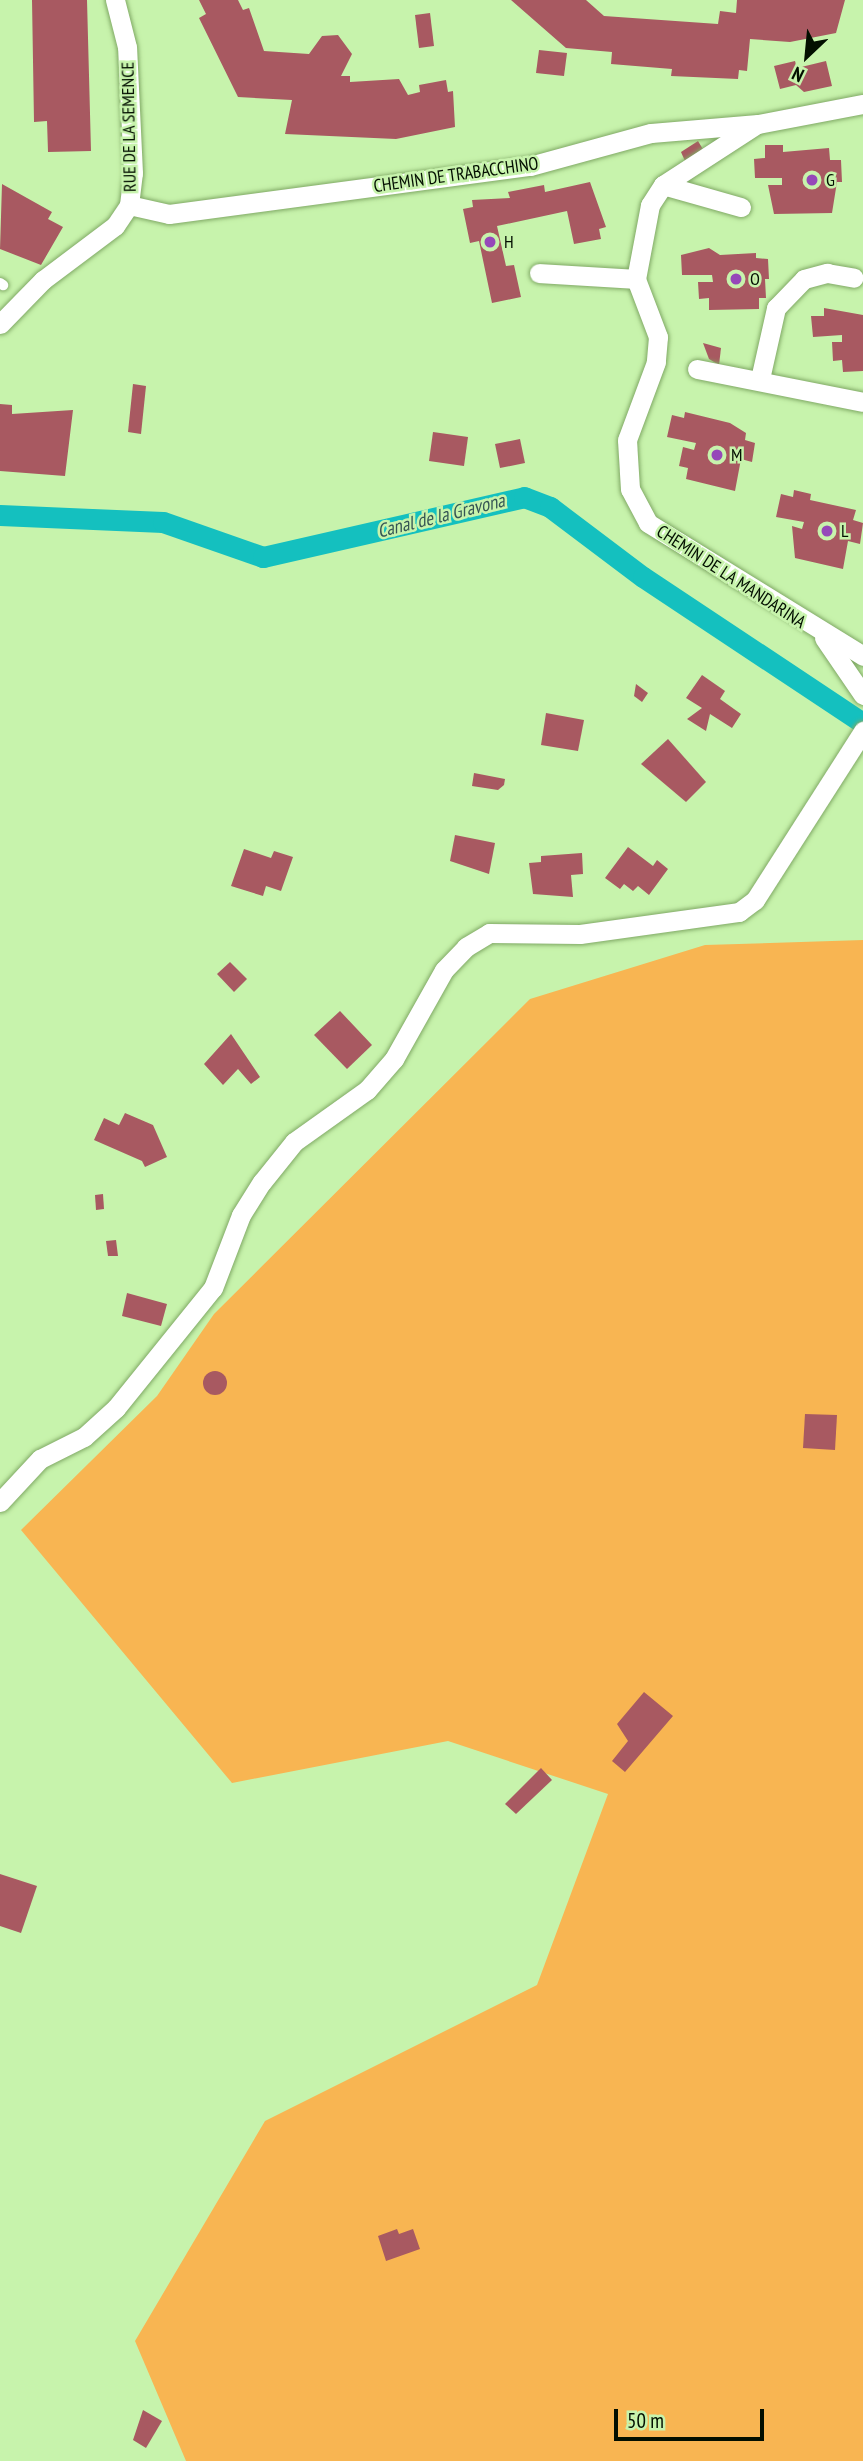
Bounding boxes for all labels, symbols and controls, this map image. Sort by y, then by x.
north arrow [772,21,842,91]
street label: RUE DE LA SEMENCE [117,61,141,193]
text: N [788,62,808,88]
street label: CHEMIN DE TRABACCHINO [372,153,540,197]
place label: G [826,169,835,191]
marker: G [804,172,820,188]
place label: H [504,231,514,253]
marker: H [482,234,498,250]
place label: O [750,268,760,290]
marker: O [728,271,744,287]
place label: M [731,444,742,466]
marker: M [709,447,725,463]
water label: Canal de la Gravona [375,489,507,543]
place label: L [841,520,848,542]
street label: CHEMIN DE LA MANDARINA [652,521,810,633]
marker: L [819,523,835,539]
scale bar [618,2394,768,2438]
text: 50 m [627,2407,664,2434]

